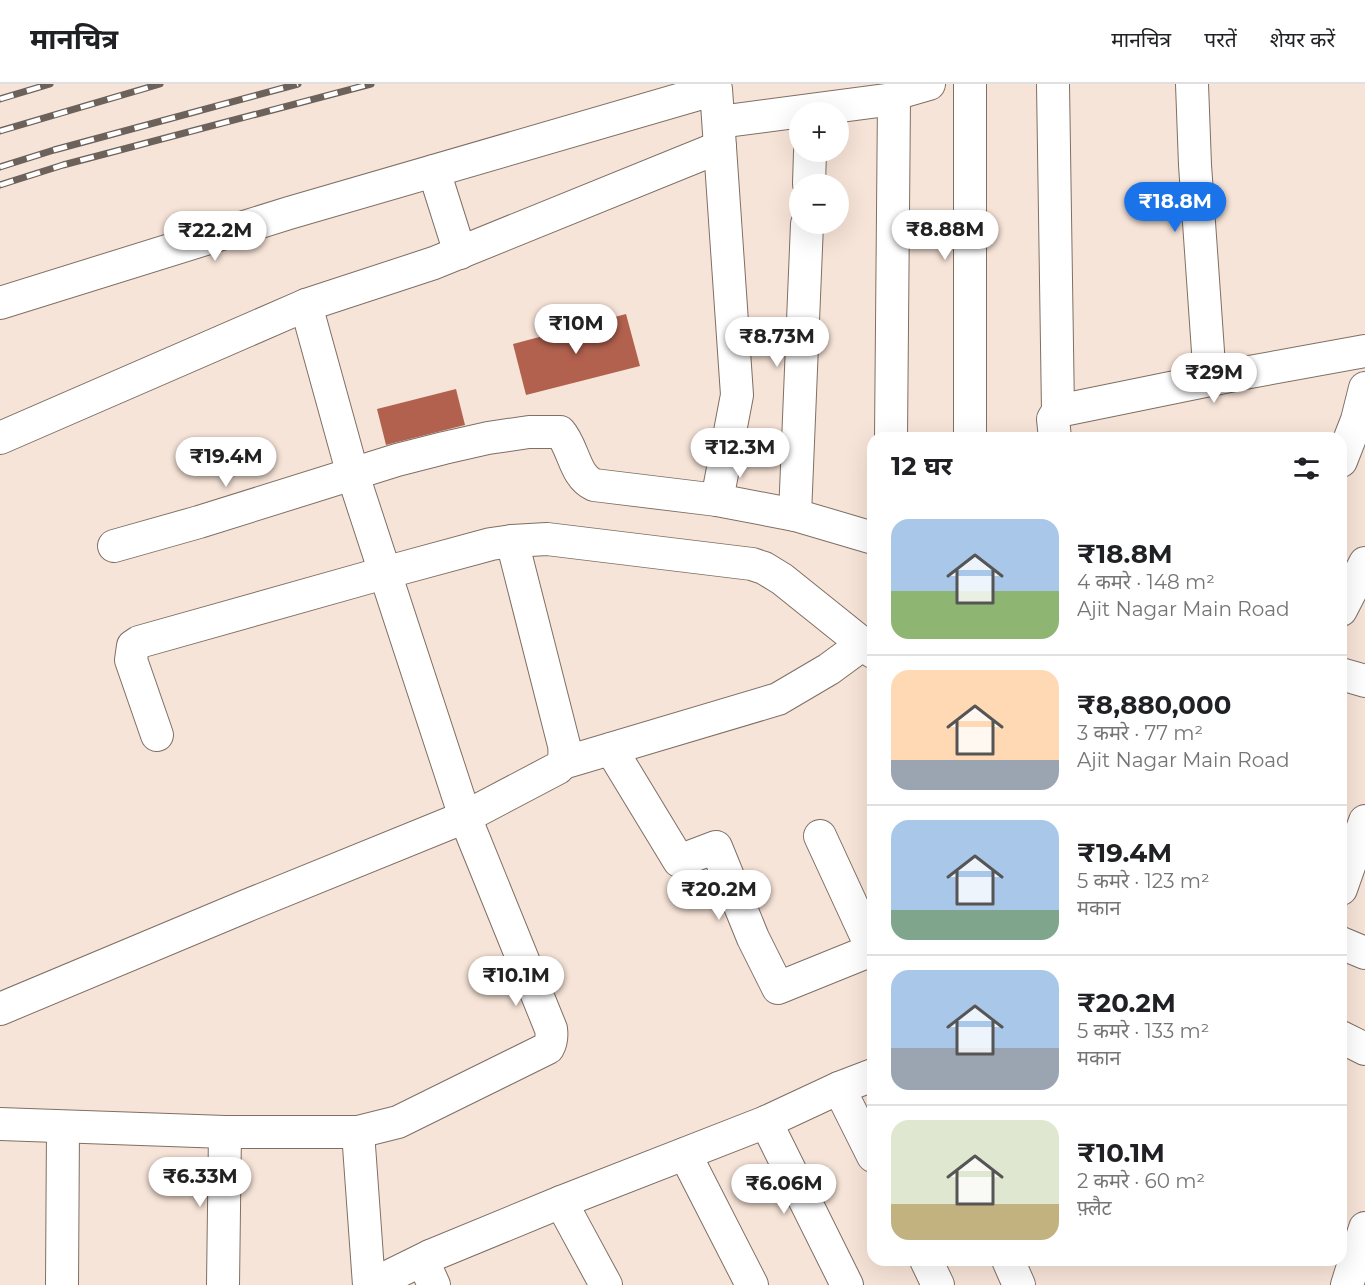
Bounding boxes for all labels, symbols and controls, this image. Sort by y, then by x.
text: मानचित्र [30,22,118,56]
text: मानचित्र [1111,27,1171,52]
text: परतें [1204,27,1237,52]
text: शेयर करें [1270,27,1335,52]
map controls [789,102,849,234]
button: + [789,102,849,162]
button: − [789,174,849,234]
pin: ₹18.8M [1126,182,1224,233]
text: ₹18.8M [1138,189,1212,213]
pin: ₹8.88M [896,210,994,261]
pin: ₹22.2M [166,211,264,262]
text: ₹8.88M [906,217,984,241]
text: ₹22.2M [178,218,252,242]
pin: ₹10M [540,304,612,355]
text: ₹10M [548,311,604,335]
pin: ₹8.73M [728,317,826,368]
text: ₹8.73M [739,324,815,348]
pin: ₹29M [1178,353,1250,404]
text: ₹29M [1185,360,1243,384]
pin: ₹12.3M [691,428,789,479]
text: ₹12.3M [705,435,775,459]
pin: ₹19.4M [177,437,275,488]
text: ₹19.4M [189,444,263,468]
text: 12 घर [891,450,952,482]
icon: filters [1290,452,1323,485]
text: ₹18.8M [1077,538,1173,570]
icon: home [939,543,1011,615]
text: 4 कमरे · 148 m² [1077,570,1215,594]
text: Ajit Nagar Main Road [1077,597,1290,621]
text: ₹8,880,000 [1077,689,1231,721]
icon: home [939,694,1011,766]
text: 3 कमरे · 77 m² [1077,721,1203,745]
text: Ajit Nagar Main Road [1077,748,1290,772]
text: ₹19.4M [1077,837,1172,869]
icon: home [939,844,1011,916]
text: 5 कमरे · 123 m² [1077,869,1210,893]
pin: ₹20.2M [670,870,768,921]
text: ₹20.2M [681,877,757,901]
text: मकान [1077,896,1121,920]
pin: ₹10.1M [467,956,565,1007]
text: ₹10.1M [482,963,550,987]
text: ₹20.2M [1077,987,1176,1019]
icon: home [939,994,1011,1066]
text: 5 कमरे · 133 m² [1077,1019,1209,1043]
text: मकान [1077,1046,1121,1070]
text: ₹10.1M [1077,1137,1165,1169]
icon: home [939,1144,1011,1216]
pin: ₹6.33M [151,1157,249,1208]
text: ₹6.33M [162,1164,238,1188]
pin: ₹6.06M [735,1164,833,1215]
text: 2 कमरे · 60 m² [1077,1169,1205,1193]
text: ₹6.06M [745,1171,823,1195]
text: फ़्लैट [1077,1196,1112,1220]

